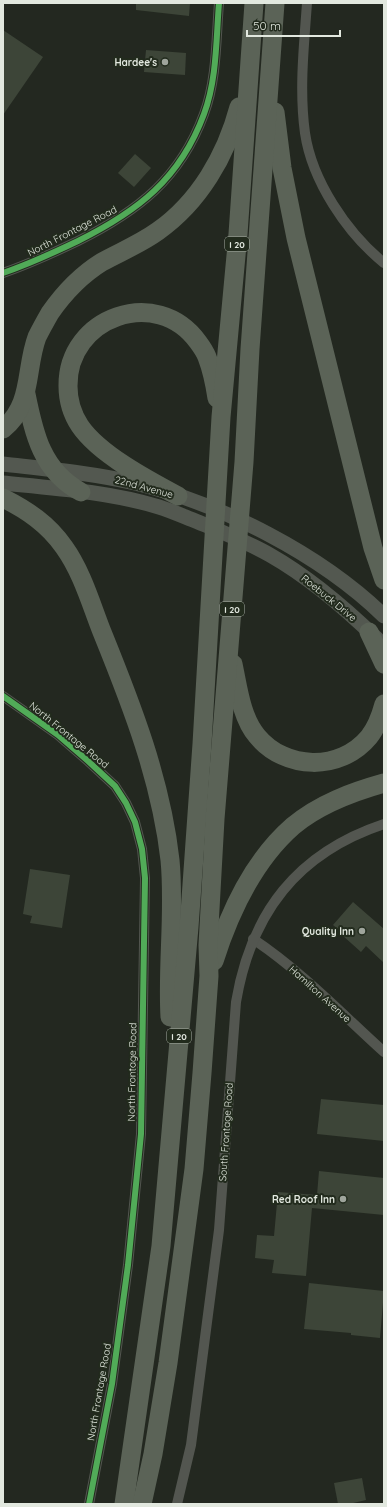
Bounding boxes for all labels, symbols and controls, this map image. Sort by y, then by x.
scale bar [247,12,340,38]
text: 50 m [253,18,281,33]
place label: Hardee's [114,56,157,69]
marker: Hardee's [160,57,170,67]
street label: North Frontage Road [25,203,119,259]
road number: I 20 [225,237,249,251]
street label: 22nd Avenue [113,473,175,501]
street label: Roebuck Drive [299,572,360,624]
road number: I 20 [220,602,244,616]
street label: North Frontage Road [27,699,111,771]
place label: Quality Inn [302,925,354,938]
marker: Quality Inn [357,926,367,936]
street label: Hamilton Avenue [286,963,354,1025]
street label: North Frontage Road [125,1023,139,1121]
road number: I 20 [167,1029,191,1043]
street label: South Frontage Road [216,1082,236,1182]
place label: Red Roof Inn [272,1193,335,1206]
marker: Red Roof Inn [338,1194,348,1204]
street label: North Frontage Road [84,1342,114,1442]

